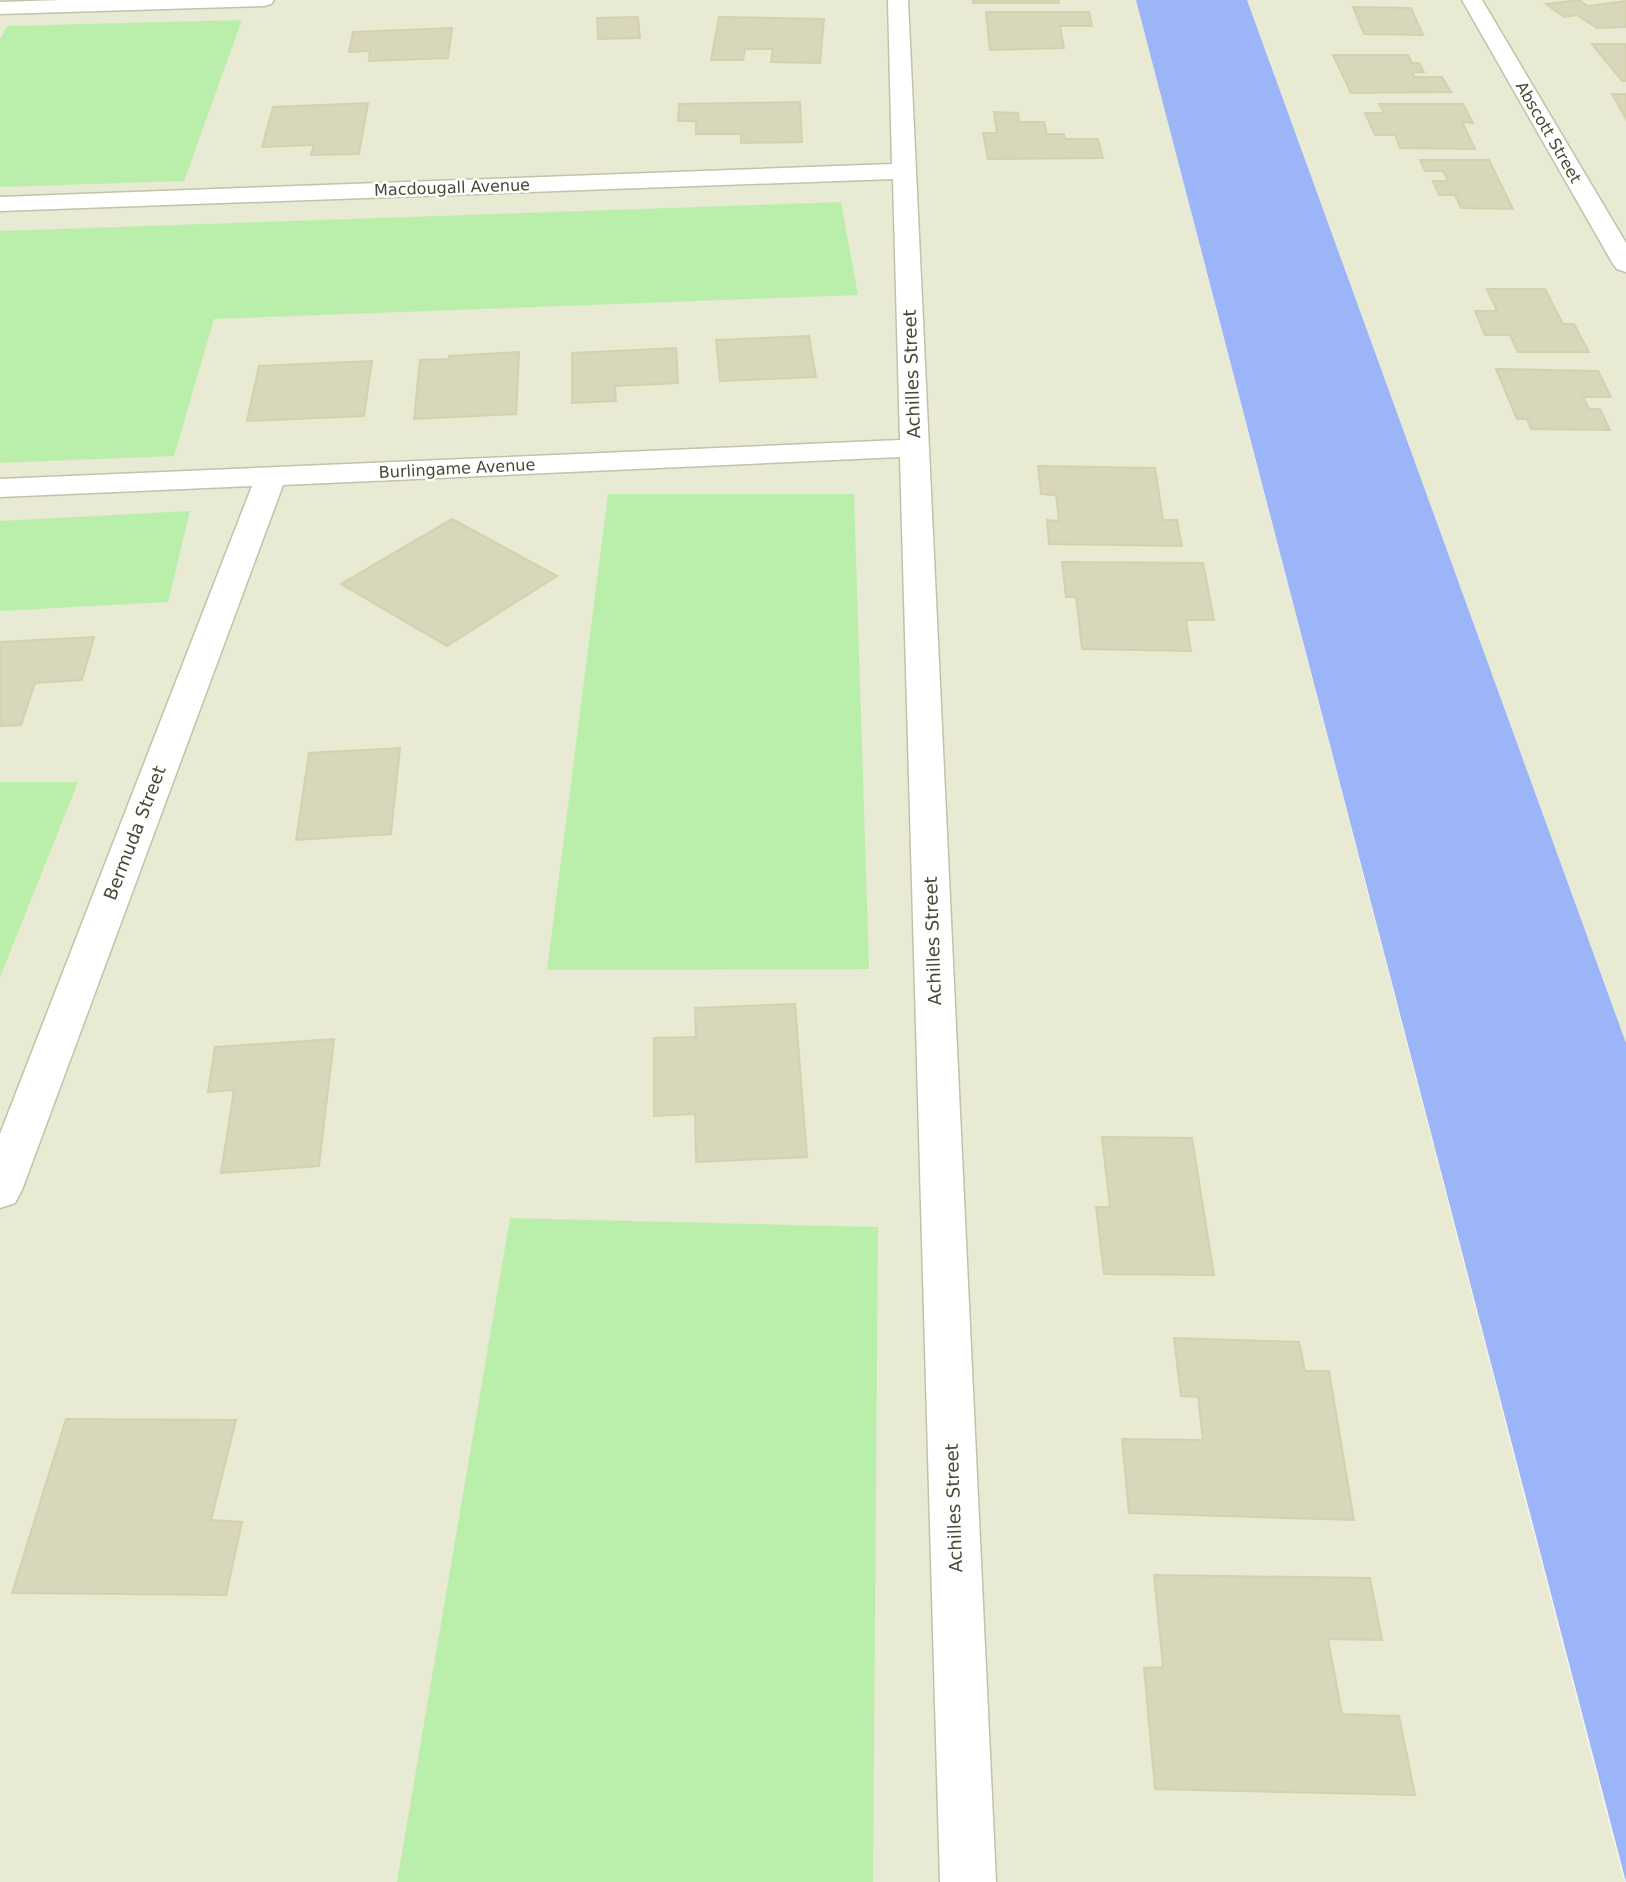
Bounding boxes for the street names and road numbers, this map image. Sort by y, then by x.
street label: Abscott Street [1512,78,1585,186]
street label: Macdougall Avenue [374,175,530,200]
street label: Achilles Street [899,309,924,439]
street label: Burlingame Avenue [378,455,536,482]
street label: Bermuda Street [99,763,170,903]
street label: Achilles Street [920,876,945,1006]
street label: Achilles Street [941,1443,966,1573]

